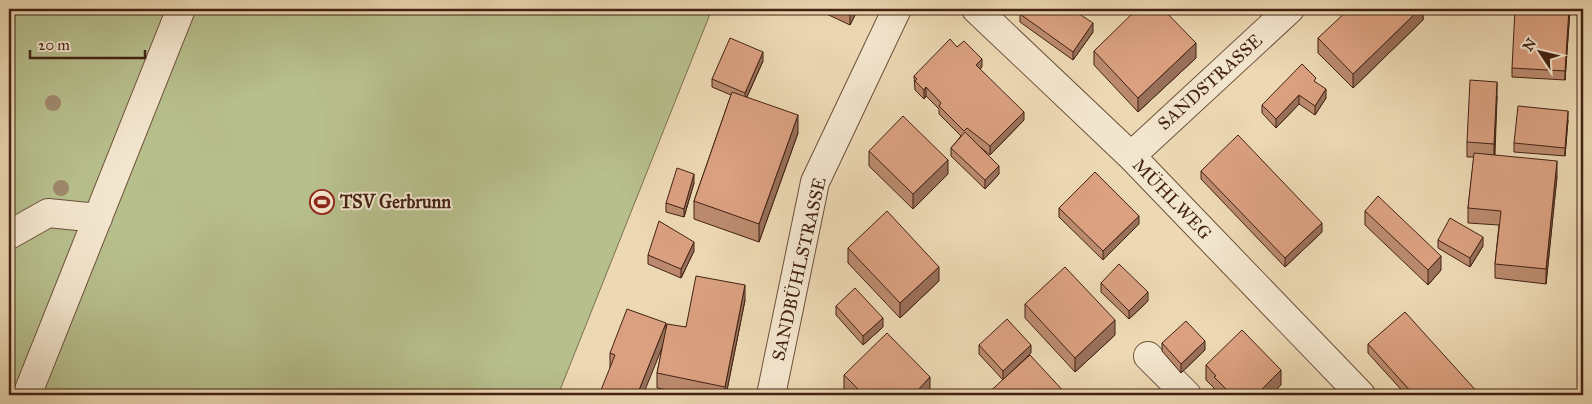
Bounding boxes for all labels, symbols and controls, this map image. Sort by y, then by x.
scale bar [30,28,145,60]
north arrow [1514,28,1564,78]
street label: SANDSTRASSE [1153,29,1267,135]
text: N [1519,35,1540,55]
text: 20 m [38,36,70,54]
street label: MÜHLWEG [1128,153,1217,244]
street label: SANDBÜHLSTRASSE [766,175,831,363]
sports icon: TSV Gerbrunn [309,189,335,215]
place label: TSV Gerbrunn [339,191,451,213]

